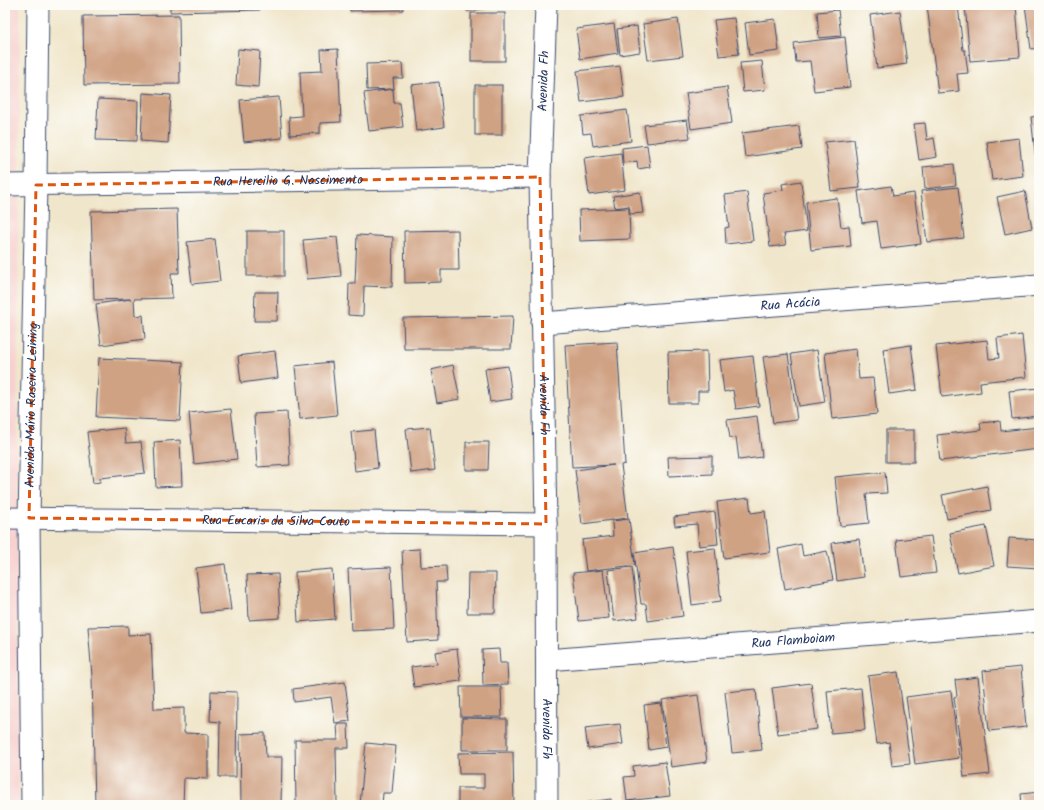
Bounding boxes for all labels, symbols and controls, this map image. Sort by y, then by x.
street label: Avenida Fh [532,50,556,112]
street label: Rua Hercilio G. Nascimento [213,169,363,192]
street label: Rua Acácia [760,291,821,317]
street label: Avenida Mário Raseira Leining [19,322,44,488]
street label: Avenida Fh [533,374,555,436]
street label: Rua Eucaris da Silva Couto [202,510,350,532]
street label: Rua Flamboiam [751,627,836,654]
street label: Avenida Fh [536,698,557,759]

